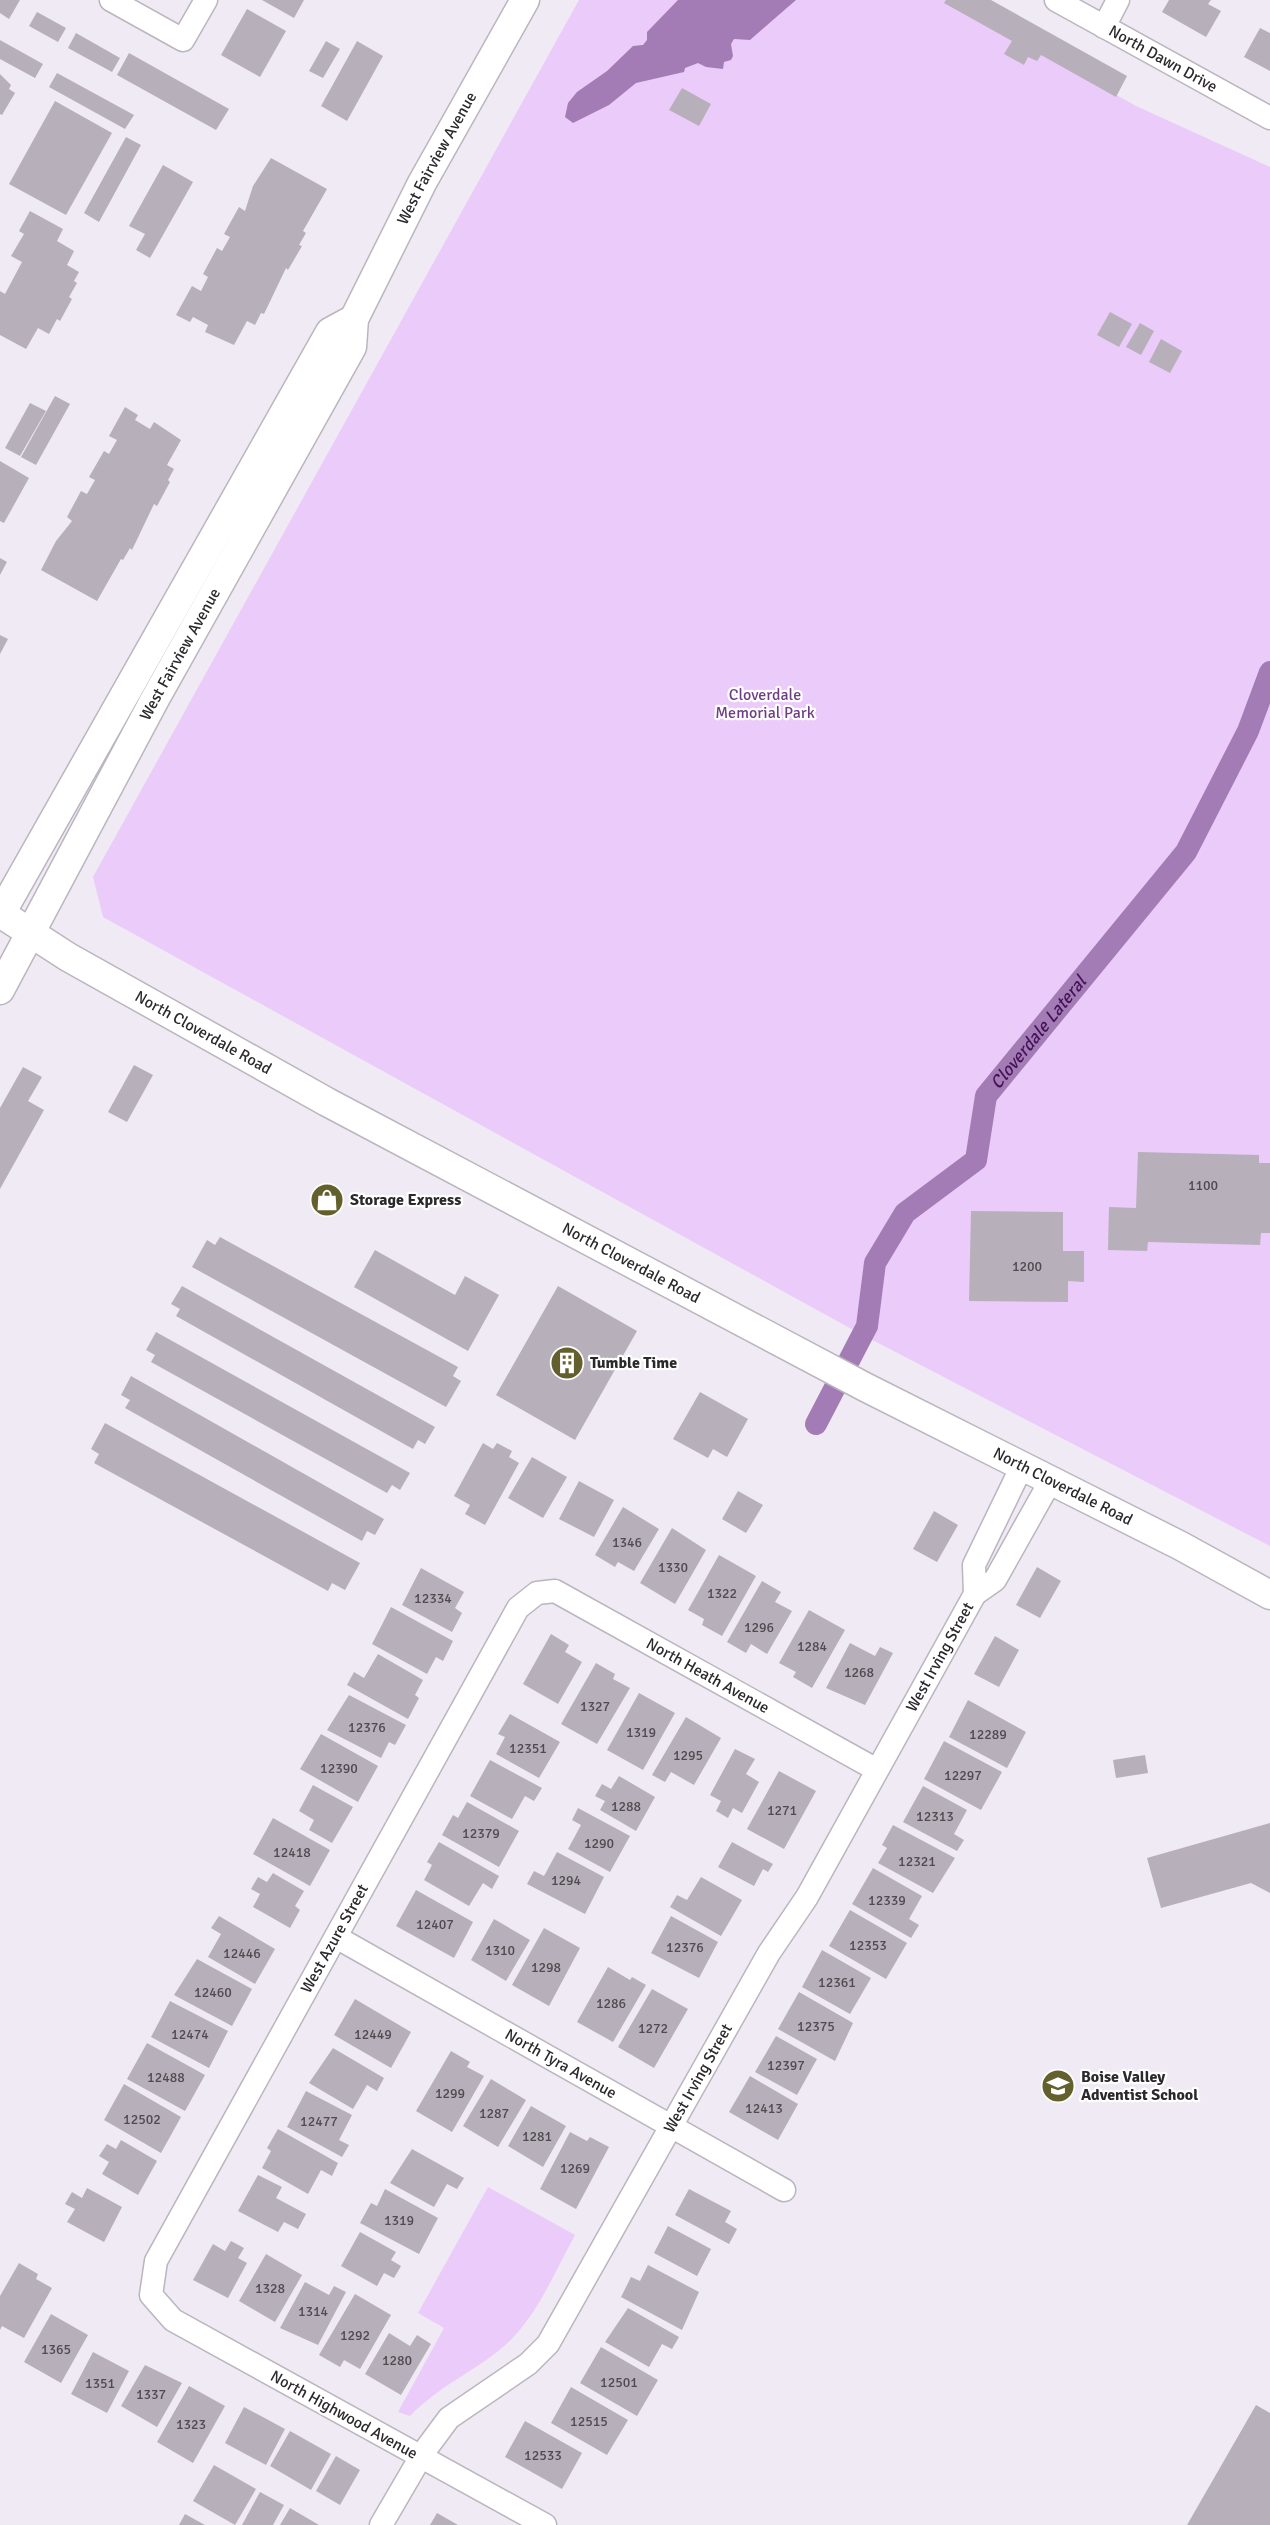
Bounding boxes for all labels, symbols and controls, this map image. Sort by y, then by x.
street label: North Dawn Drive [1105,21,1221,97]
street label: West Fairview Avenue [393,88,481,228]
street label: West Fairview Avenue [135,585,225,724]
park label: Cloverdale Memorial Park [715,685,815,723]
water label: Cloverdale Lateral [985,970,1092,1093]
street label: North Cloverdale Road [131,987,275,1079]
house number: 1100 [1188,1177,1218,1194]
shop icon: Storage Express [309,1182,345,1218]
place label: Storage Express [350,1190,461,1210]
street label: North Cloverdale Road [559,1218,704,1308]
house number: 1200 [1012,1258,1042,1275]
building icon: Tumble Time [549,1345,585,1381]
place label: Tumble Time [590,1353,677,1373]
street label: North Cloverdale Road [990,1443,1136,1530]
house number: 1346 [612,1534,642,1551]
house number: 1330 [658,1559,688,1576]
house number: 1322 [707,1585,737,1602]
house number: 12334 [414,1590,452,1607]
street label: West Irving Street [902,1599,979,1715]
house number: 1296 [744,1619,774,1636]
street label: North Heath Avenue [642,1634,773,1718]
house number: 1284 [797,1638,828,1655]
house number: 1268 [844,1664,874,1681]
house number: 1327 [580,1698,610,1715]
house number: 12376 [348,1719,386,1736]
house number: 1319 [626,1724,656,1741]
house number: 12289 [969,1726,1007,1743]
house number: 12351 [509,1740,547,1757]
house number: 1295 [673,1747,703,1764]
house number: 12390 [320,1760,358,1777]
house number: 12297 [944,1767,982,1784]
house number: 1288 [611,1798,641,1815]
house number: 1271 [767,1802,797,1819]
house number: 12313 [916,1808,954,1825]
house number: 12379 [462,1825,500,1842]
house number: 1290 [584,1835,614,1852]
house number: 12418 [273,1844,311,1861]
house number: 12321 [898,1853,936,1870]
house number: 1294 [551,1872,582,1889]
street label: West Azure Street [296,1880,373,1997]
house number: 12339 [868,1892,906,1909]
house number: 12407 [416,1916,454,1933]
house number: 12353 [849,1937,887,1954]
house number: 12376 [666,1939,704,1956]
house number: 1310 [485,1942,515,1959]
house number: 12446 [223,1945,261,1962]
house number: 1298 [531,1959,561,1976]
house number: 12361 [818,1974,856,1991]
house number: 12460 [194,1984,232,2001]
house number: 1286 [596,1995,626,2012]
house number: 12375 [797,2018,835,2035]
house number: 1272 [638,2020,668,2037]
street label: West Irving Street [659,2020,737,2136]
street label: North Tyra Avenue [501,2024,620,2103]
house number: 12474 [171,2026,209,2043]
house number: 12449 [354,2026,392,2043]
house number: 12397 [767,2057,805,2074]
place label: Boise Valley Adventist School [1081,2067,1198,2105]
school or university icon: Boise Valley Adventist School [1040,2068,1076,2104]
house number: 12488 [147,2069,185,2086]
house number: 1299 [435,2085,465,2102]
house number: 12413 [745,2100,783,2117]
house number: 1287 [479,2105,509,2122]
house number: 12502 [123,2111,161,2128]
house number: 12477 [300,2113,338,2130]
house number: 1281 [522,2128,552,2145]
house number: 1269 [560,2160,590,2177]
house number: 1319 [384,2212,414,2229]
house number: 1328 [255,2280,285,2297]
house number: 1314 [298,2303,329,2320]
house number: 1292 [340,2327,370,2344]
house number: 1365 [41,2341,71,2358]
house number: 1280 [382,2352,412,2369]
street label: North Highwood Avenue [267,2366,421,2464]
house number: 12501 [600,2374,638,2391]
house number: 1351 [85,2375,115,2392]
house number: 1337 [136,2386,166,2403]
house number: 12515 [570,2413,608,2430]
house number: 1323 [176,2416,206,2433]
house number: 12533 [524,2447,562,2464]

